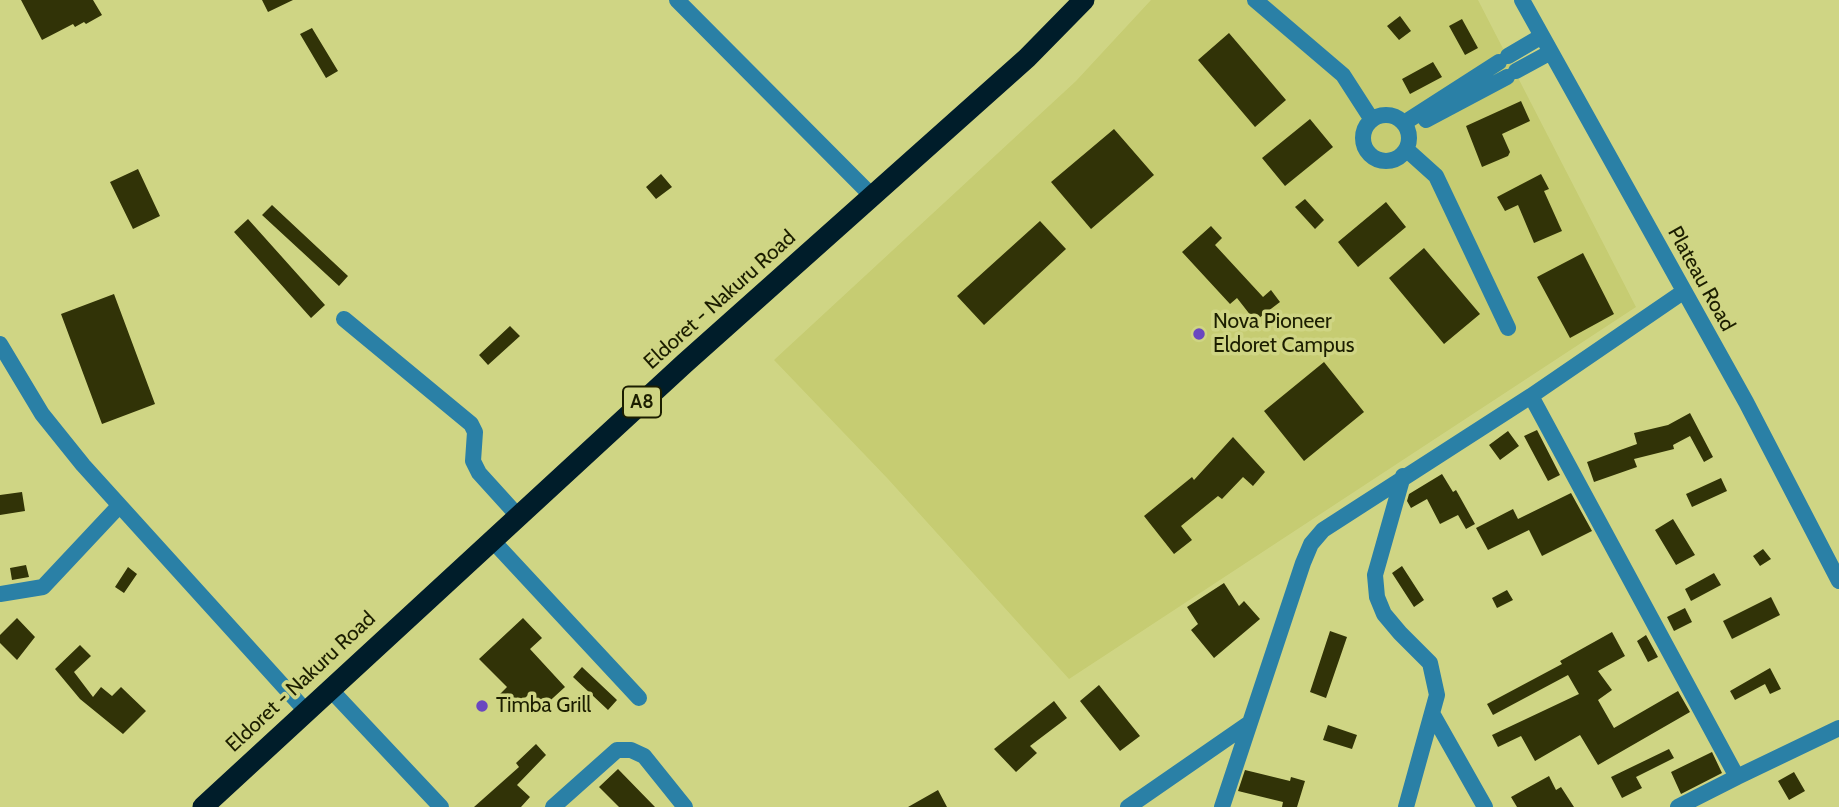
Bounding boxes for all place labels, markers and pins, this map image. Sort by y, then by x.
place label: Nova Pioneer Eldoret Campus [1213,309,1354,359]
marker: Nova Pioneer Eldoret Campus [1191,326,1207,342]
place label: Timba Grill [496,693,591,719]
marker: Timba Grill [474,698,490,714]

